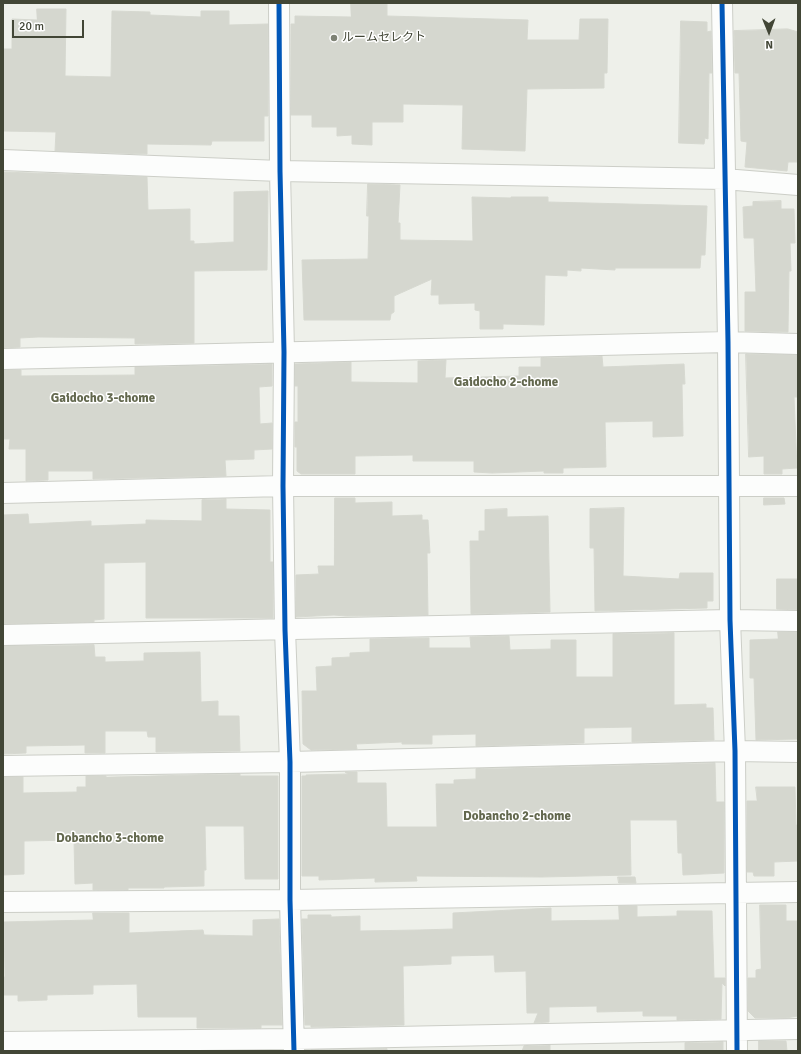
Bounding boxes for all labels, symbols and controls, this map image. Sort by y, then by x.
scale bar [14,12,86,38]
north arrow [749,12,789,52]
text: 20 m [19,19,44,34]
place label: ルームセレクト [342,31,426,45]
marker: ルームセレクト [329,33,339,43]
text: N [765,38,773,51]
district label: Gaidocho 2-chome [454,375,558,391]
district label: Gaidocho 3-chome [51,391,155,407]
district label: Dobancho 2-chome [463,809,571,825]
district label: Dobancho 3-chome [56,831,164,847]

